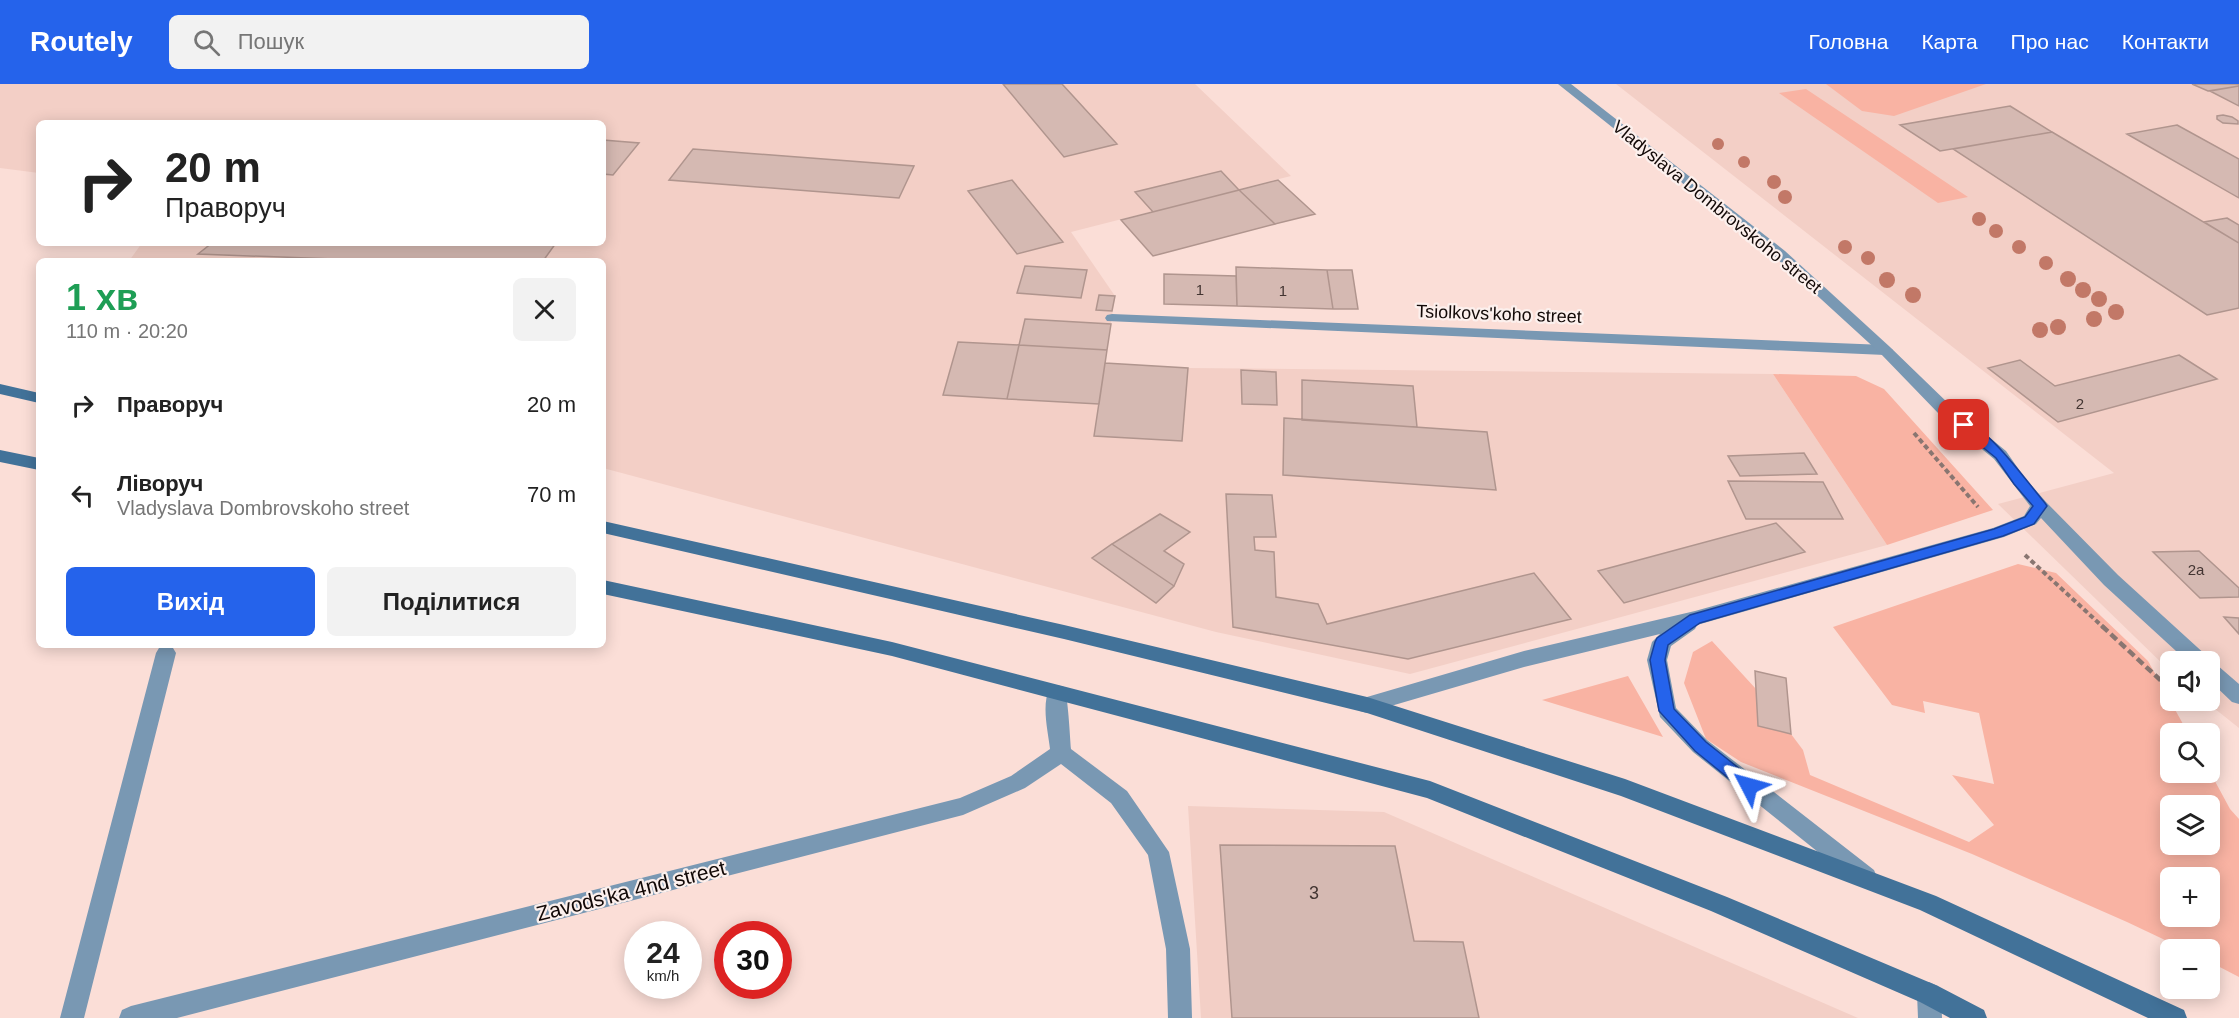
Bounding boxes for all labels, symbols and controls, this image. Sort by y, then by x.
search box [169,15,589,69]
text: Routely [30,26,133,57]
icon: search [190,26,223,59]
text: Пошук [238,29,304,54]
text: Головна [1809,30,1888,53]
text: Карта [1921,30,1978,53]
text: Про нас [2011,30,2089,53]
text: Контакти [2122,30,2209,53]
street label: Vladyslava Dombrovskoho street [1608,116,1826,298]
icon: right [66,144,144,222]
text: 20 m [165,144,261,191]
text: Праворуч [165,193,286,223]
text: 1 хв [66,277,138,318]
button: close [513,278,576,341]
house number: 1 [1196,281,1204,298]
house number: 1 [1279,282,1287,299]
street label: Tsiolkovs'koho street [1416,301,1582,327]
text: 110 m · 20:20 [66,320,188,342]
icon: right [66,389,99,422]
text: Праворуч [117,392,223,417]
text: 20 m [527,392,576,417]
house number: 2 [2076,395,2084,412]
pin [1938,399,1989,450]
icon: arrive [1947,408,1980,441]
text: Ліворуч [117,471,203,496]
icon: left [66,479,99,512]
text: 70 m [527,482,576,507]
text: Vladyslava Dombrovskoho street [117,497,409,519]
house number: 2а [2188,561,2205,578]
button: Вихід [66,567,315,636]
button: Поділитися [327,567,576,636]
map controls [2160,651,2220,999]
button: sound [2160,651,2220,711]
button: search [2160,723,2220,783]
position arrow [1717,754,1781,818]
button: layers [2160,795,2220,855]
street label: Zavods'ka 4nd street [534,856,728,925]
button: + [2160,867,2220,927]
house number: 3 [1309,883,1319,903]
speed limit sign: 30 [714,921,792,999]
text: 24 [646,936,680,969]
button: − [2160,939,2220,999]
text: km/h [647,967,679,984]

